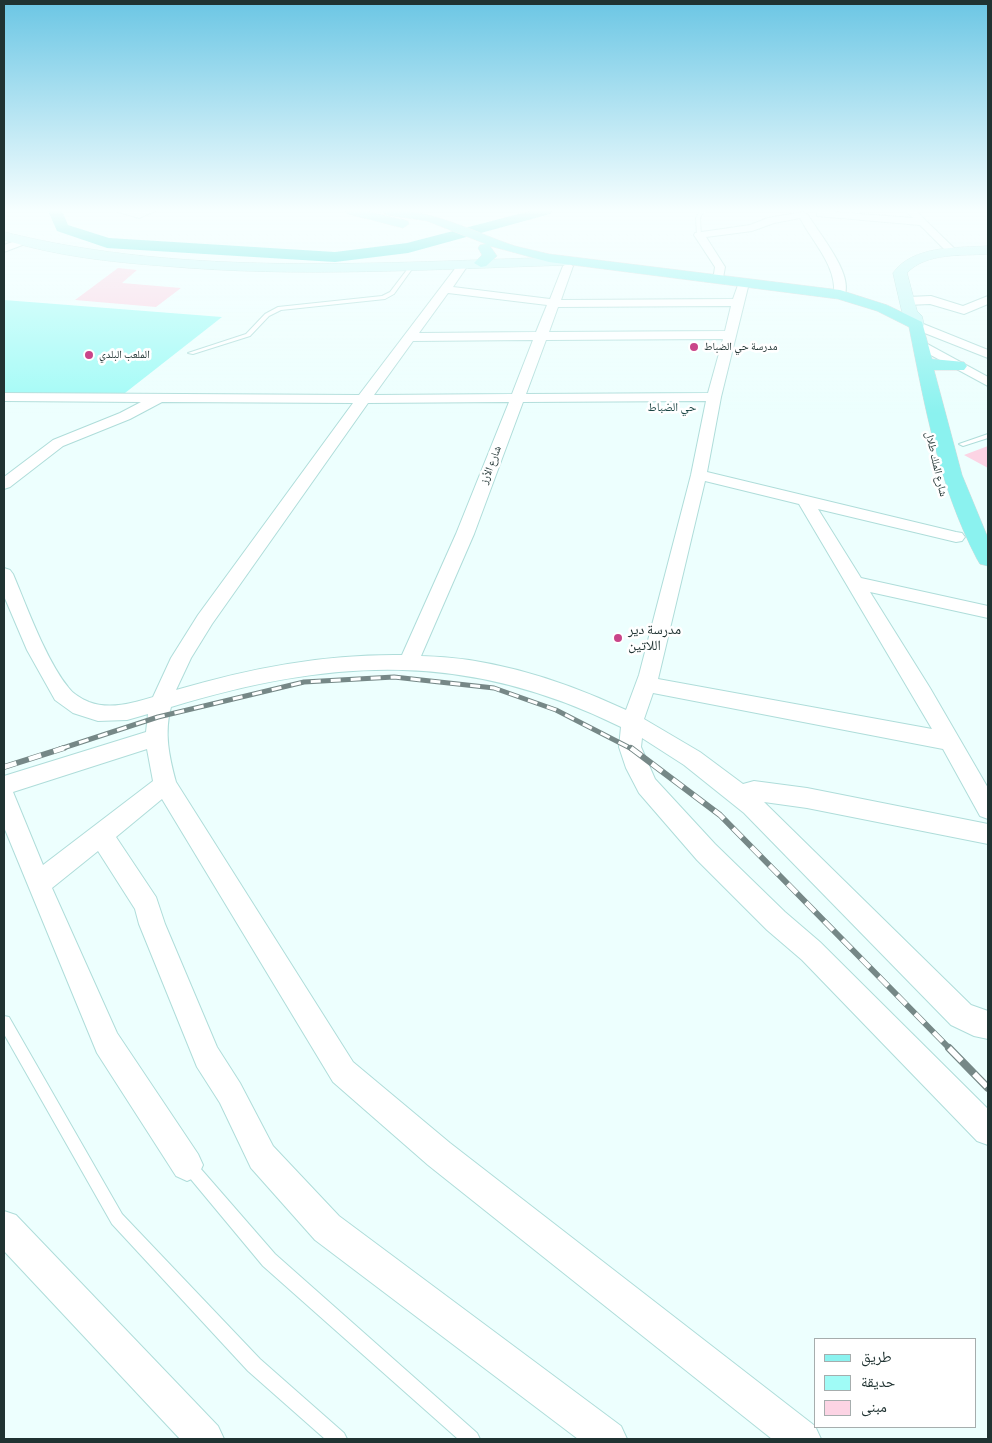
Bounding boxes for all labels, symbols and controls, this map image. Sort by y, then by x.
place label: مدرسة حي الضباط [704,340,778,354]
marker: مدرسة حي الضباط [688,341,700,353]
place label: الملعب البلدي [99,348,150,362]
marker: الملعب البلدي [83,349,95,361]
district label: حي الضباط [648,400,696,414]
street label: شارع الملك طلال [922,430,950,498]
street label: شارع الأرز [478,444,504,486]
place label: مدرسة دير اللاتين [628,622,681,654]
marker: مدرسة دير اللاتين [612,632,624,644]
legend [814,1338,977,1428]
text: طريق [861,1344,892,1367]
text: حديقة [861,1369,895,1392]
text: مبنى [861,1394,887,1417]

